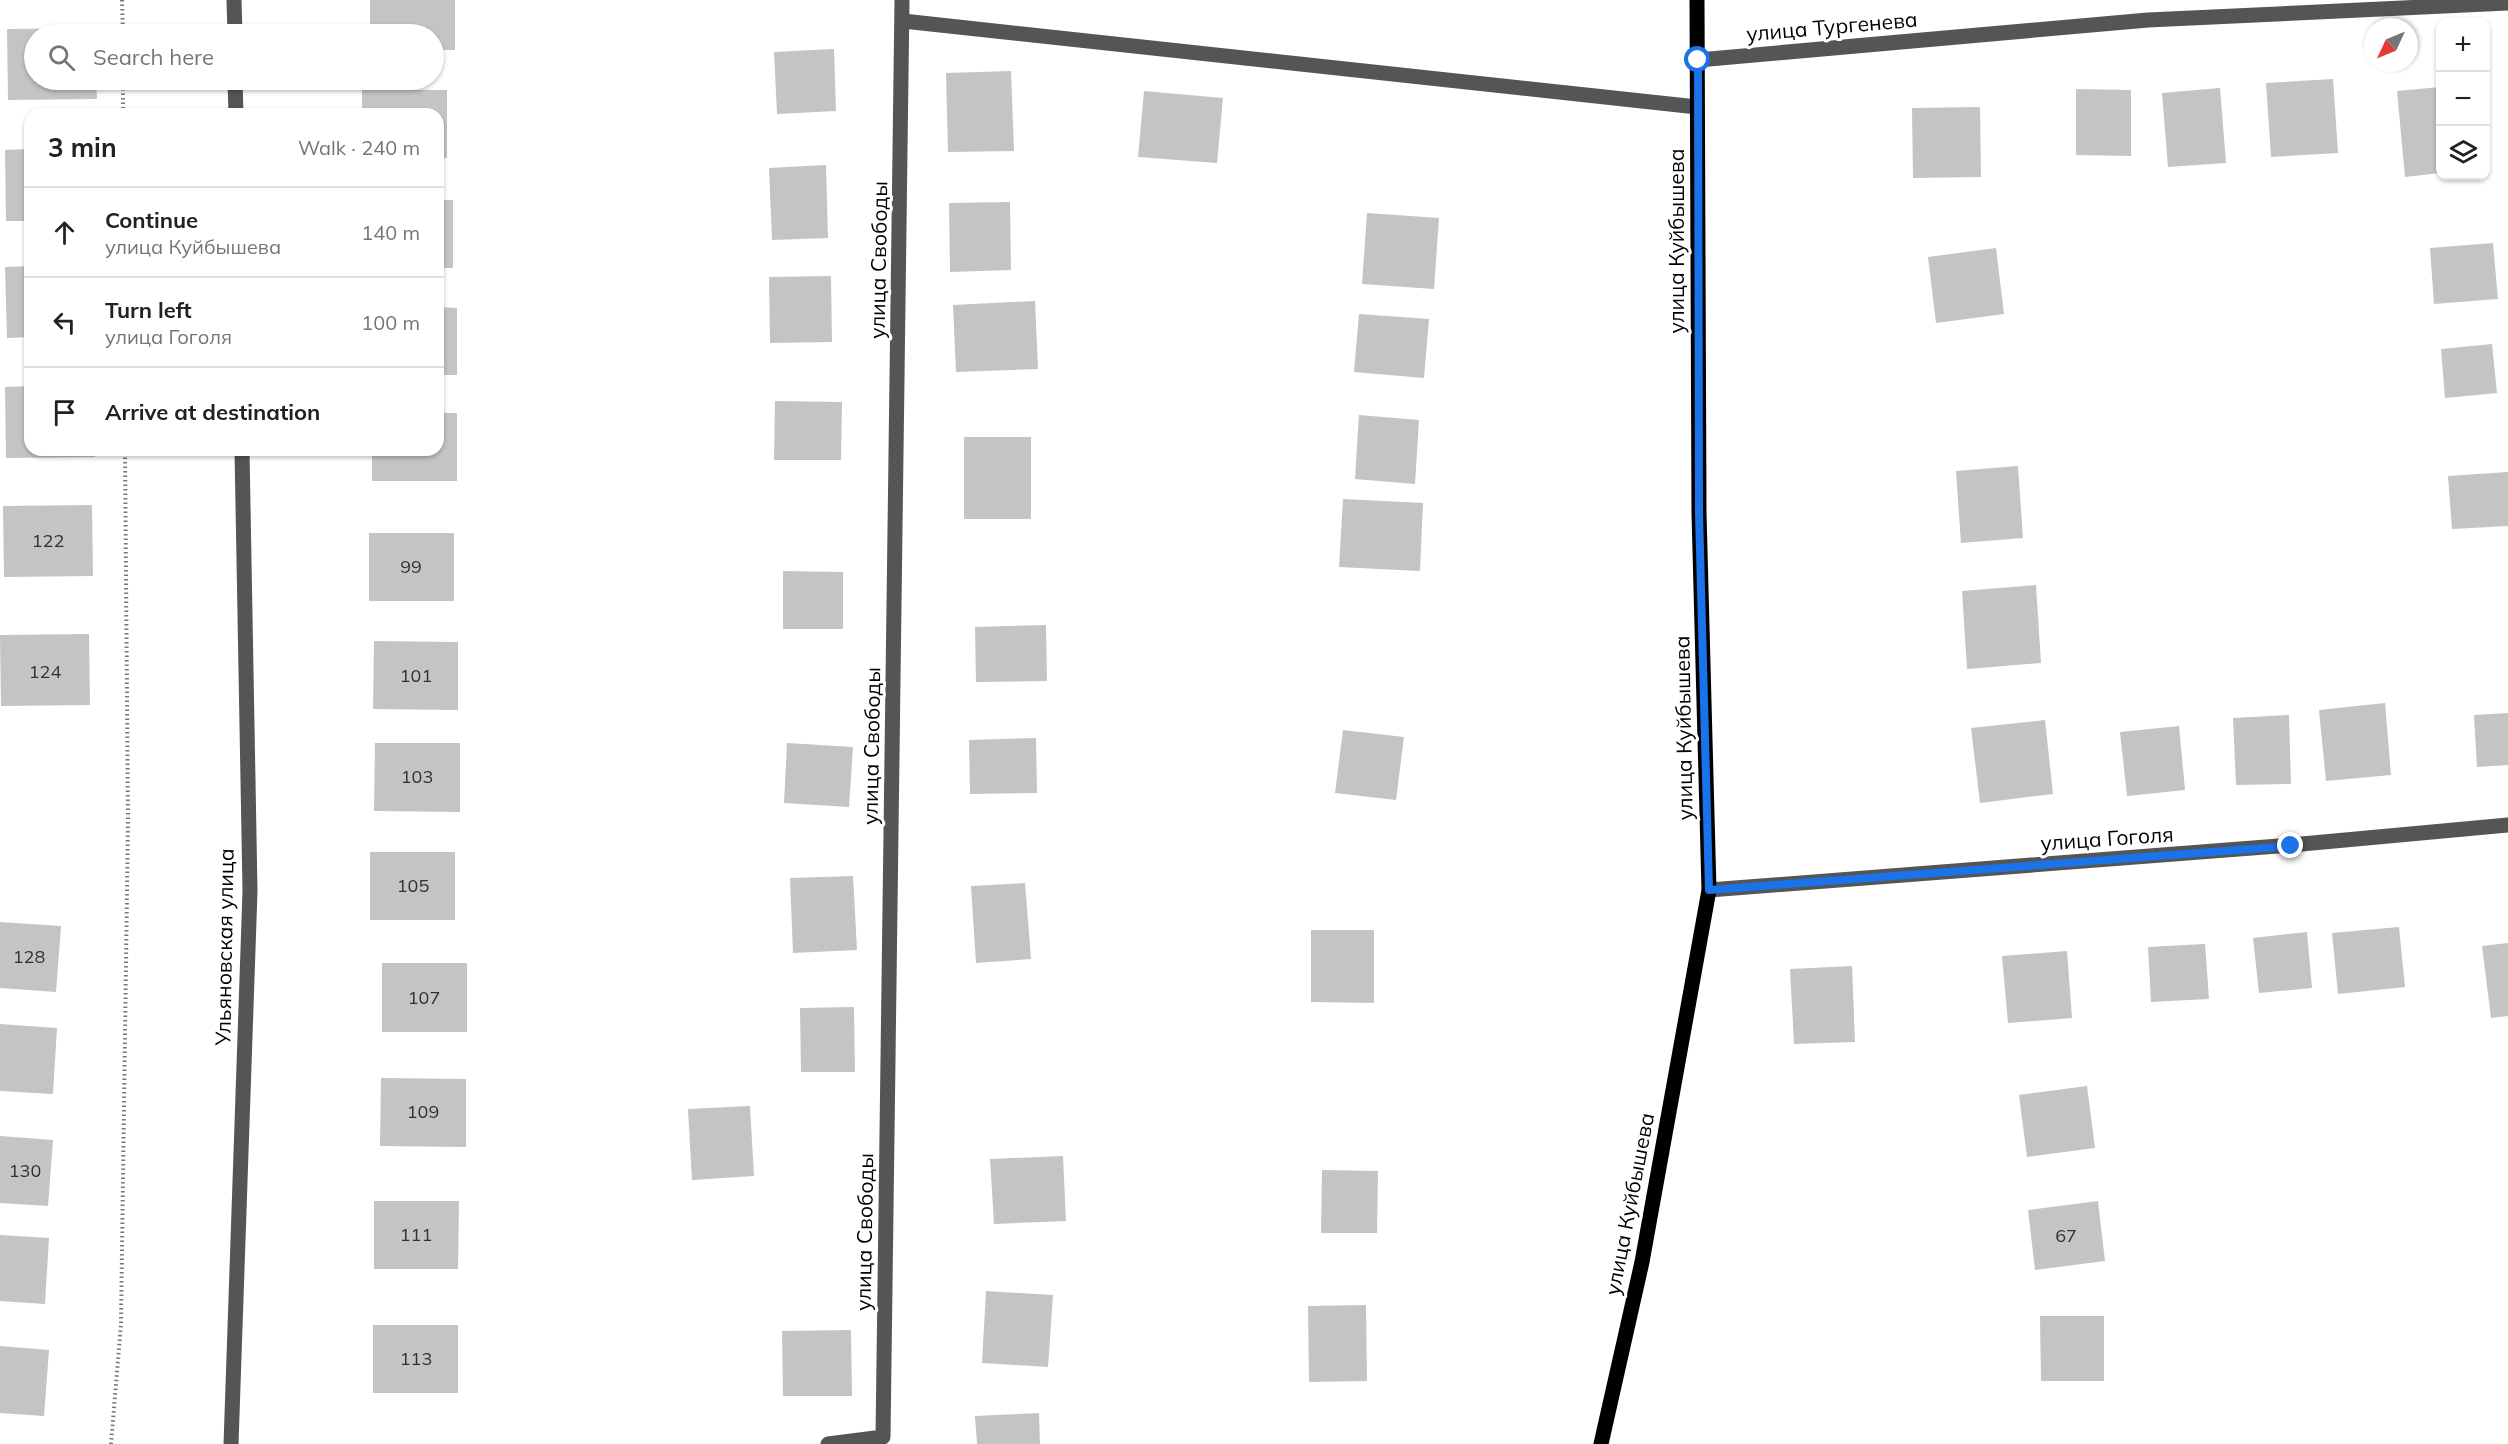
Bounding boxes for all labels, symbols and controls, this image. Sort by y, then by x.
street label: улица Тургенева [1745,6,1919,46]
north arrow [2364,18,2418,72]
map controls [2436,18,2490,180]
button: + [2436,18,2490,72]
search box [24,24,444,90]
icon: search [45,41,78,74]
text: Search here [93,43,214,71]
route start [1684,46,1710,72]
button: − [2436,72,2490,126]
button: layers [2436,126,2490,180]
text: 3 min [48,131,117,164]
text: Walk · 240 m [298,135,420,160]
street label: улица Куйбышева [1663,149,1689,334]
street label: улица Свободы [864,181,892,339]
text: Continue [105,206,198,234]
icon: ahead [48,216,81,249]
text: 140 m [361,220,420,245]
text: улица Куйбышева [105,234,281,259]
text: Turn left [105,296,192,324]
icon: left [48,306,81,339]
text: 100 m [361,310,420,335]
text: улица Гоголя [105,324,232,349]
icon: arrive [48,396,81,429]
text: Arrive at destination [105,398,320,426]
house number: 122 [32,529,64,552]
house number: 99 [400,555,422,578]
street label: улица Куйбышева [1668,635,1698,821]
house number: 124 [29,660,61,683]
house number: 101 [400,664,432,687]
street label: улица Свободы [857,667,885,825]
house number: 103 [401,765,433,788]
street label: улица Гоголя [2040,820,2174,856]
route end [2277,832,2303,858]
street label: Ульяновская улица [209,848,239,1047]
house number: 105 [397,874,429,897]
house number: 128 [13,945,45,968]
house number: 107 [408,986,440,1009]
house number: 109 [407,1100,439,1123]
street label: улица Куйбышева [1599,1111,1659,1297]
street label: улица Свободы [850,1153,878,1311]
house number: 130 [9,1159,41,1182]
house number: 111 [400,1223,432,1246]
house number: 67 [2055,1224,2077,1247]
house number: 113 [400,1347,432,1370]

